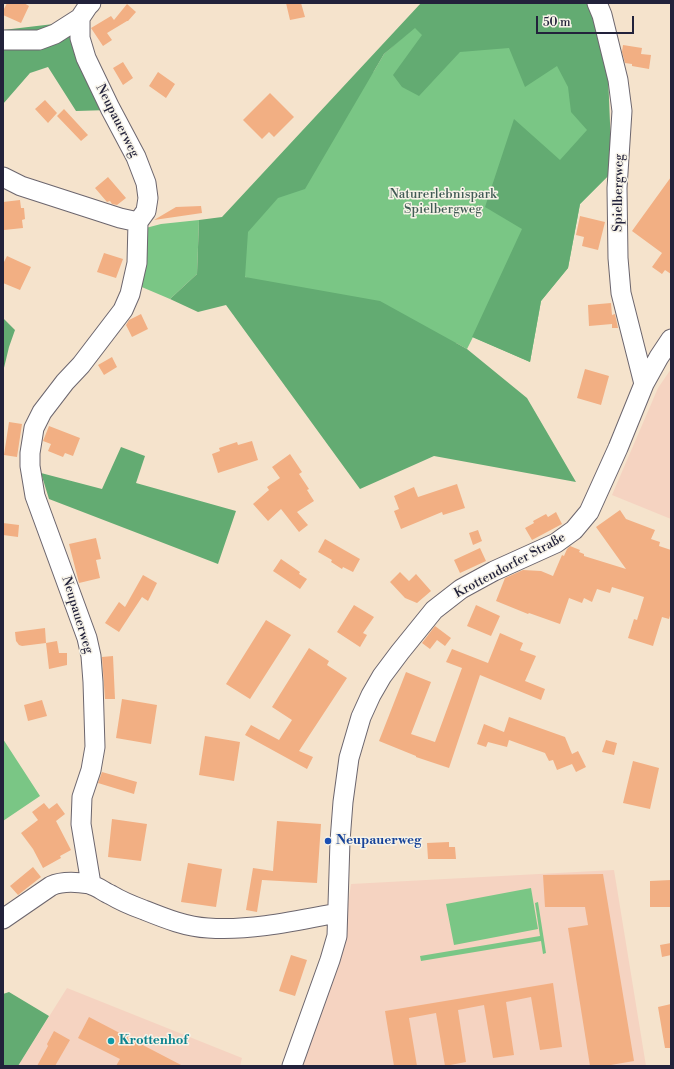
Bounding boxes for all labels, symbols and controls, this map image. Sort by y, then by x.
scale bar [538,8,636,34]
text: 50 m [543,15,571,30]
street label: Neupauerweg [92,82,142,160]
street label: Spielbergweg [611,154,627,232]
park label: Naturerlebnispark Spielbergweg [389,187,497,218]
street label: Krottendorfer Straße [452,530,568,602]
street label: Neupauerweg [58,575,96,655]
place label: Neupauerweg [336,833,421,849]
marker: Neupauerweg [323,836,333,846]
place label: Krottenhof [119,1033,188,1049]
marker: Krottenhof [106,1036,116,1046]

